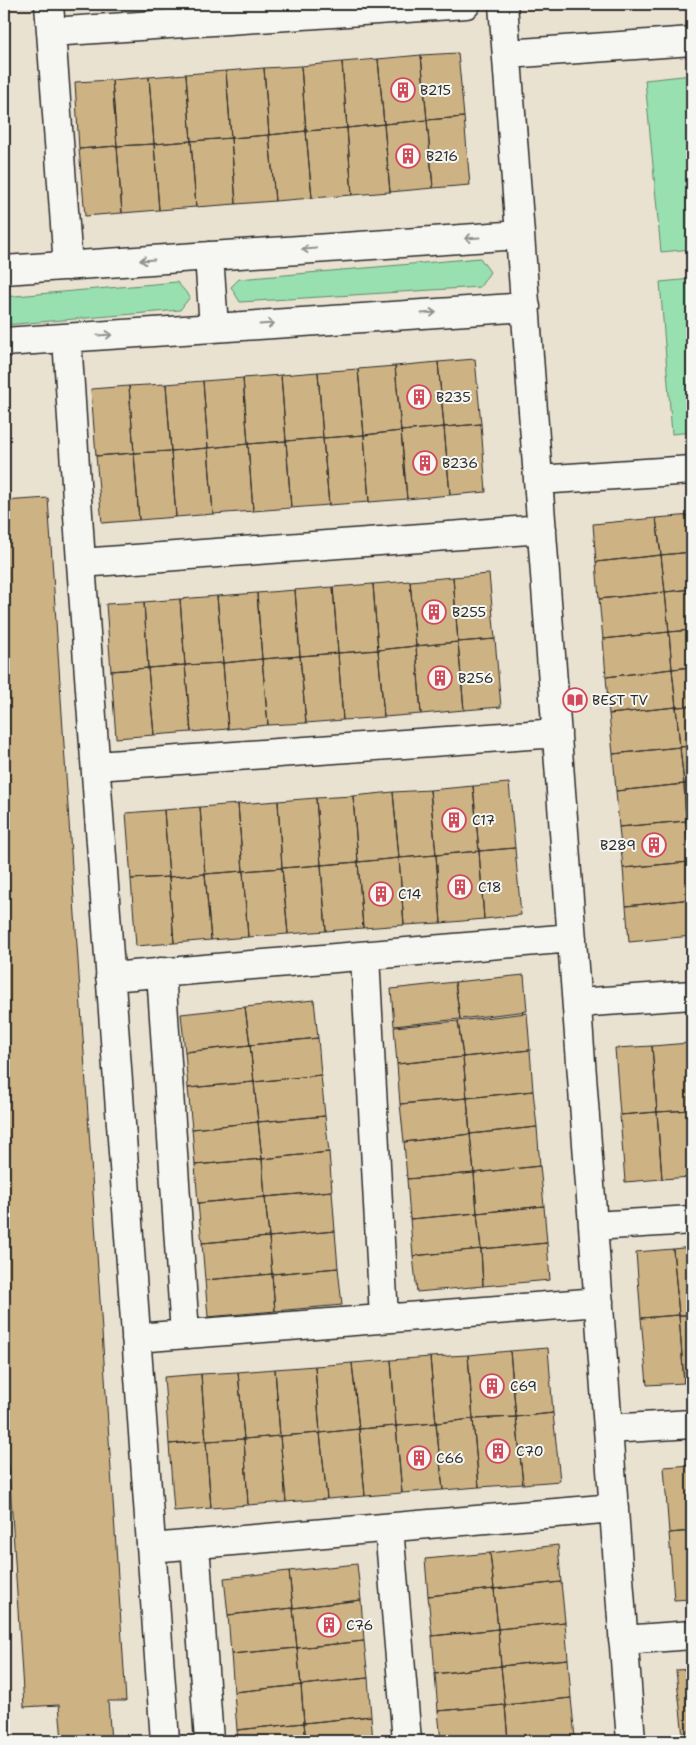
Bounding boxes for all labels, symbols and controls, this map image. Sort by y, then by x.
building icon: B215 [390,77,416,103]
place label: B215 [420,81,451,99]
building icon: B216 [395,143,421,169]
place label: B216 [426,147,458,165]
one-way arrow [464,233,480,243]
one-way arrow [302,244,318,254]
one-way arrow [140,255,156,265]
one-way arrow [421,308,437,318]
one-way arrow [259,319,275,328]
one-way arrow [96,330,112,340]
building icon: B235 [406,384,432,410]
place label: B235 [436,388,471,406]
building icon: B236 [412,450,438,476]
place label: B236 [442,454,478,472]
building icon: B255 [421,599,447,625]
place label: B255 [452,603,486,621]
building icon: B256 [427,665,453,691]
place label: B256 [458,669,493,687]
library icon: BEST TV [562,687,588,713]
place label: BEST TV [592,691,649,709]
building icon: C17 [441,807,467,833]
place label: C17 [472,811,495,829]
building icon: B289 [641,832,667,858]
place label: B289 [600,836,636,854]
building icon: C18 [447,874,473,900]
place label: C18 [478,878,502,896]
building icon: C14 [368,881,394,907]
place label: C14 [398,885,421,903]
building icon: C69 [479,1373,505,1399]
place label: C69 [510,1377,537,1395]
building icon: C70 [485,1438,511,1464]
place label: C70 [516,1442,544,1460]
building icon: C66 [406,1445,432,1471]
place label: C66 [436,1449,464,1467]
building icon: C76 [316,1612,342,1638]
place label: C76 [346,1616,373,1634]

